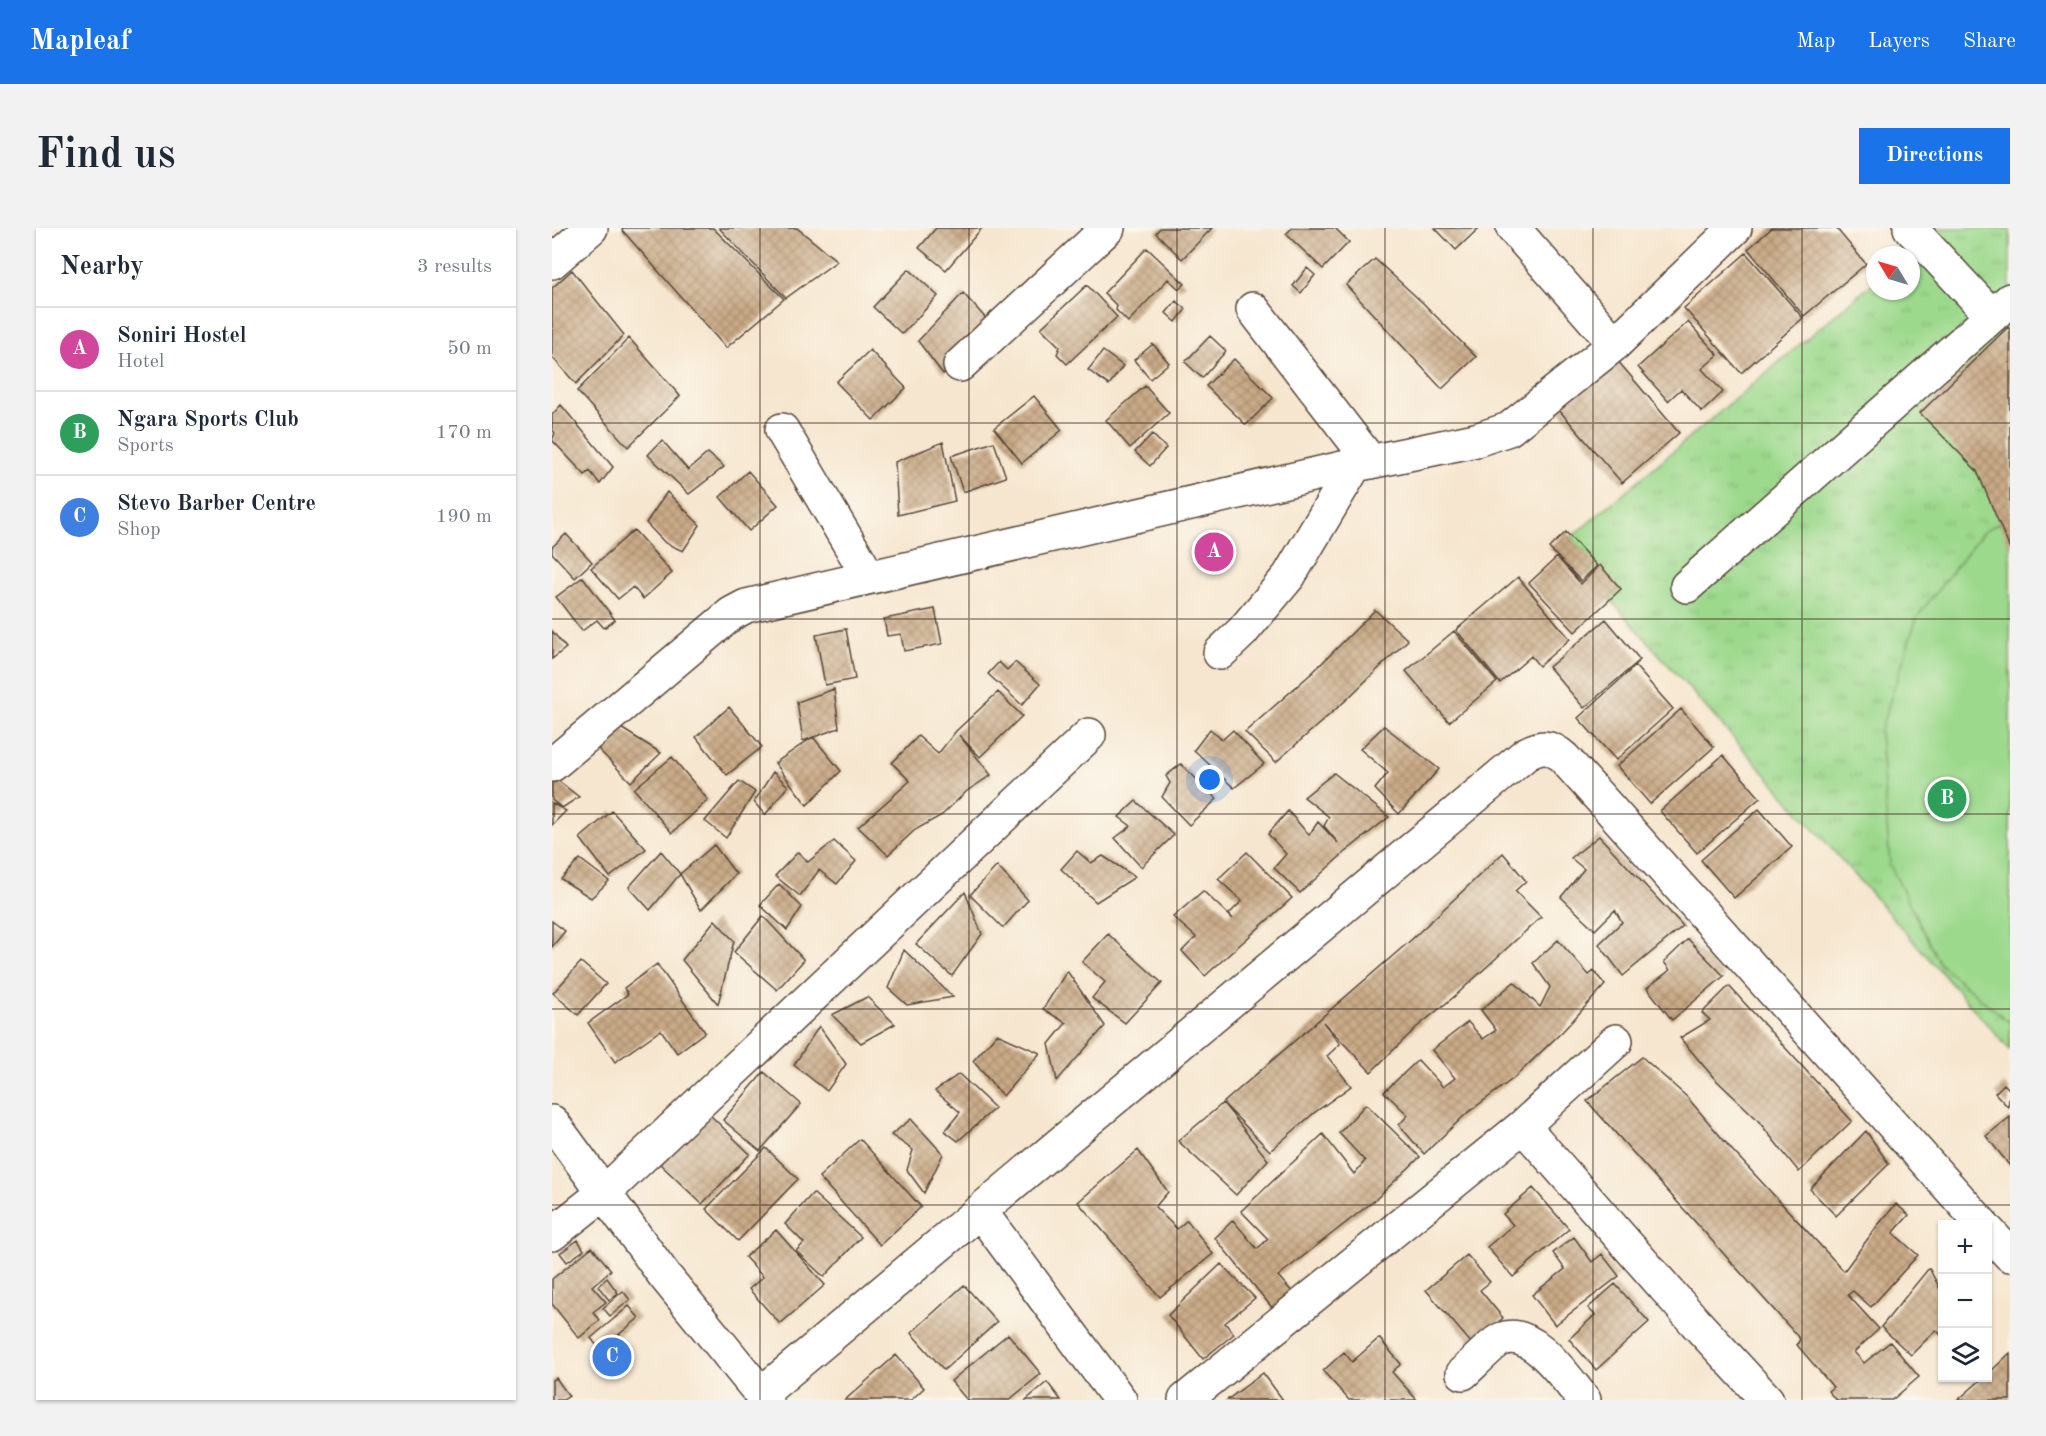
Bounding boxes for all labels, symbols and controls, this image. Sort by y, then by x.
text: Mapleaf [30,28,130,56]
text: Map [1796,31,1835,52]
text: Layers [1868,31,1930,52]
text: Share [1963,31,2016,52]
button: Directions [1859,128,2010,184]
text: Find us [36,135,175,177]
north arrow [1866,246,1920,300]
text: Nearby [60,254,144,280]
text: 3 results [417,257,492,277]
text: Soniri Hostel [117,325,247,347]
text: A [72,339,87,359]
text: 50 m [447,339,492,359]
text: Hotel [117,352,164,372]
text: Ngara Sports Club [117,409,299,431]
text: B [72,423,87,443]
text: 170 m [436,423,492,443]
text: Sports [117,436,174,456]
text: Stevo Barber Centre [117,493,316,515]
text: C [73,507,86,527]
text: 190 m [436,507,492,527]
text: Shop [117,520,161,540]
pin: A [1194,530,1234,574]
your location [1195,765,1224,794]
pin: B [1928,776,1966,822]
map controls [1938,1220,1992,1382]
button: + [1938,1220,1992,1274]
button: − [1938,1274,1992,1328]
button: layers [1938,1328,1992,1382]
pin: C [592,1334,632,1380]

